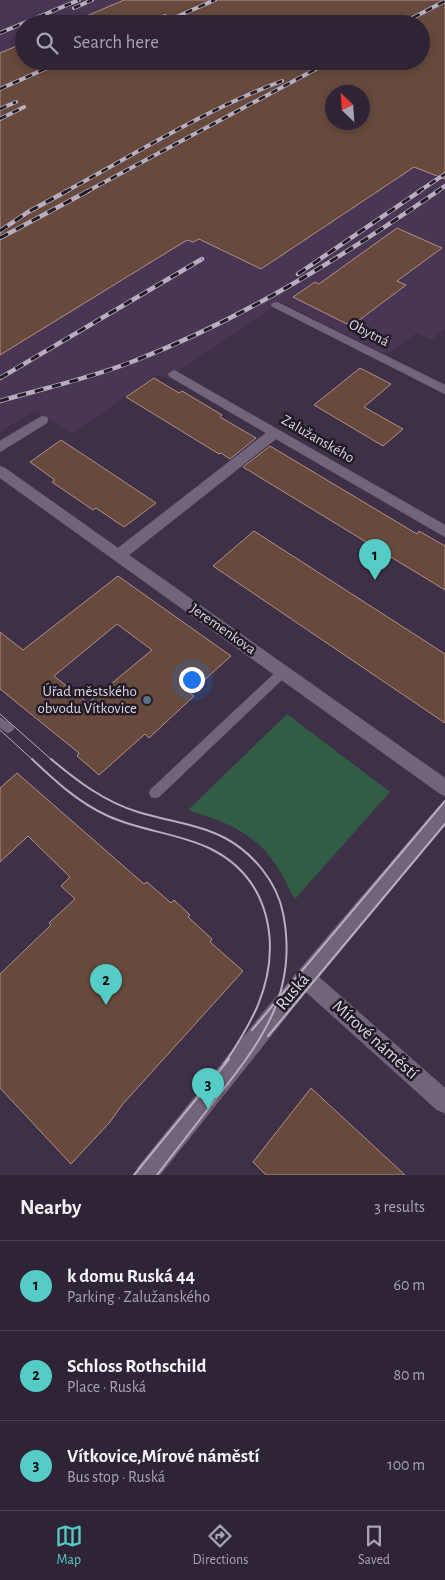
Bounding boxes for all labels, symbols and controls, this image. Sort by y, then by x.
search box [15,15,430,70]
icon: search [33,29,61,57]
text: Search here [73,33,159,52]
north arrow [325,85,370,130]
street label: Obytná [346,317,392,349]
street label: Zalužanského [279,412,357,466]
pin: 1 [359,539,391,580]
street label: Jeremenkova [187,601,259,657]
your location [179,667,205,693]
place label: Úřad městského obvodu Vítkovice [37,682,137,716]
marker: Úřad městského obvodu Vítkovice [141,694,153,706]
pin: 2 [90,964,122,1005]
street label: Ruská [273,970,313,1014]
street label: Mírové náměstí [329,997,422,1083]
pin: 3 [192,1068,224,1109]
text: Nearby [20,1197,81,1218]
text: 3 results [374,1199,425,1215]
text: k domu Ruská 44 [67,1267,195,1286]
text: 1 [33,1277,39,1293]
text: 60 m [394,1277,425,1293]
text: Parking · Zalužanského [67,1289,210,1305]
text: Schloss Rothschild [67,1357,207,1376]
text: 2 [32,1367,40,1383]
text: 80 m [394,1367,425,1383]
text: Place · Ruská [67,1379,146,1395]
text: Vítkovice,Mírové náměstí [67,1447,259,1466]
text: 3 [33,1457,39,1473]
text: 100 m [387,1457,425,1473]
text: Bus stop · Ruská [67,1469,165,1485]
tab: Map [55,1522,83,1569]
tab: Directions [193,1522,248,1569]
tab: Saved [358,1522,390,1569]

